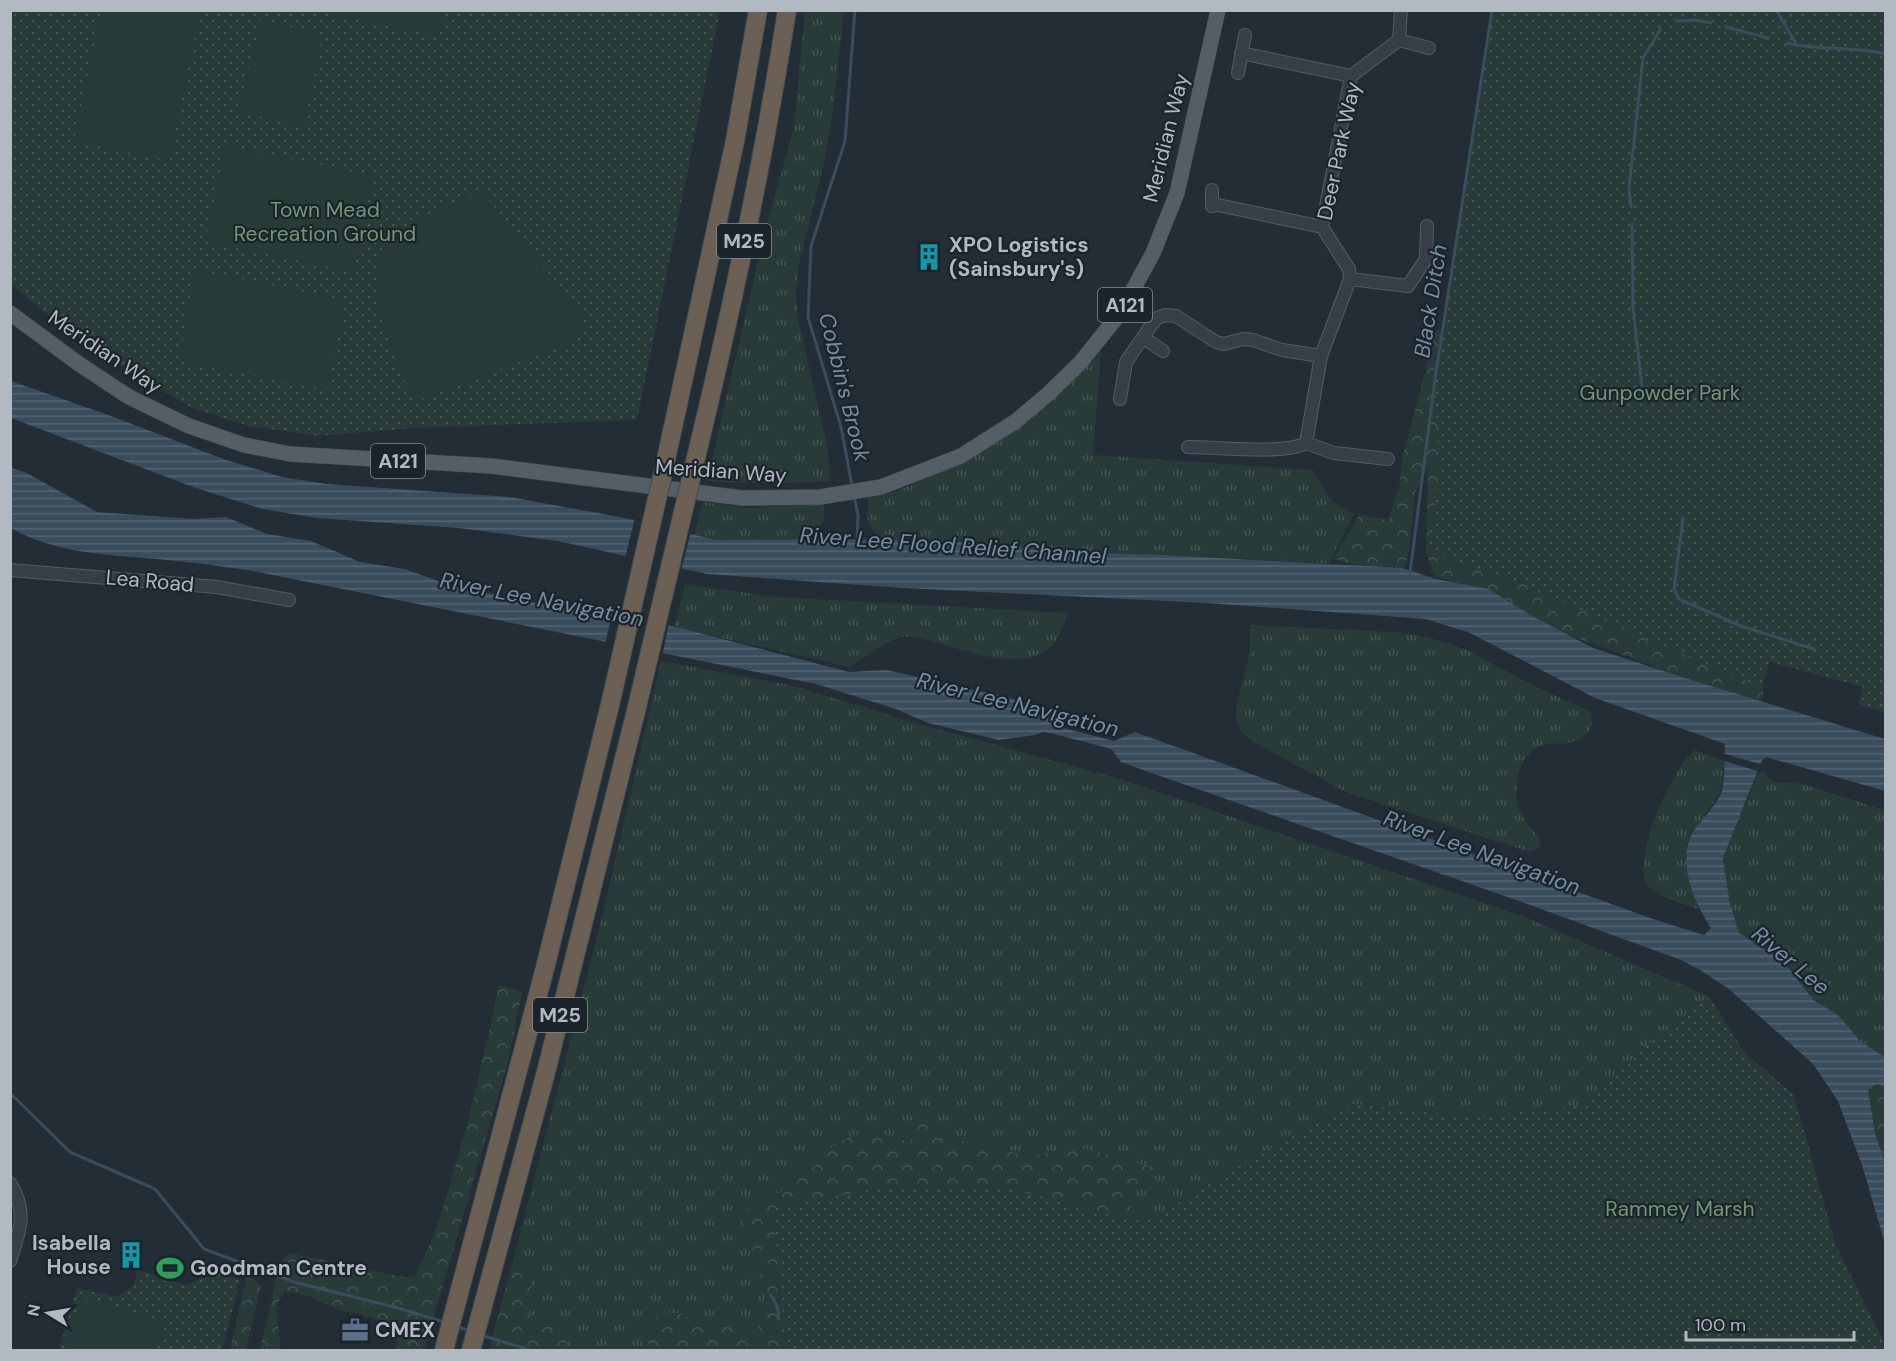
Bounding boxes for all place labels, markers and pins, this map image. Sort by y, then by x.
place label: XPO Logistics (Sainsbury's) [949,231,1089,283]
building icon: XPO Logistics (Sainsbury's) [914,242,944,272]
place label: Isabella House [32,1229,111,1281]
building icon: Isabella House [116,1240,146,1270]
sports icon: Goodman Centre [155,1253,185,1283]
place label: Goodman Centre [190,1254,367,1282]
office icon: CMEX [340,1315,370,1345]
place label: CMEX [375,1316,435,1344]

